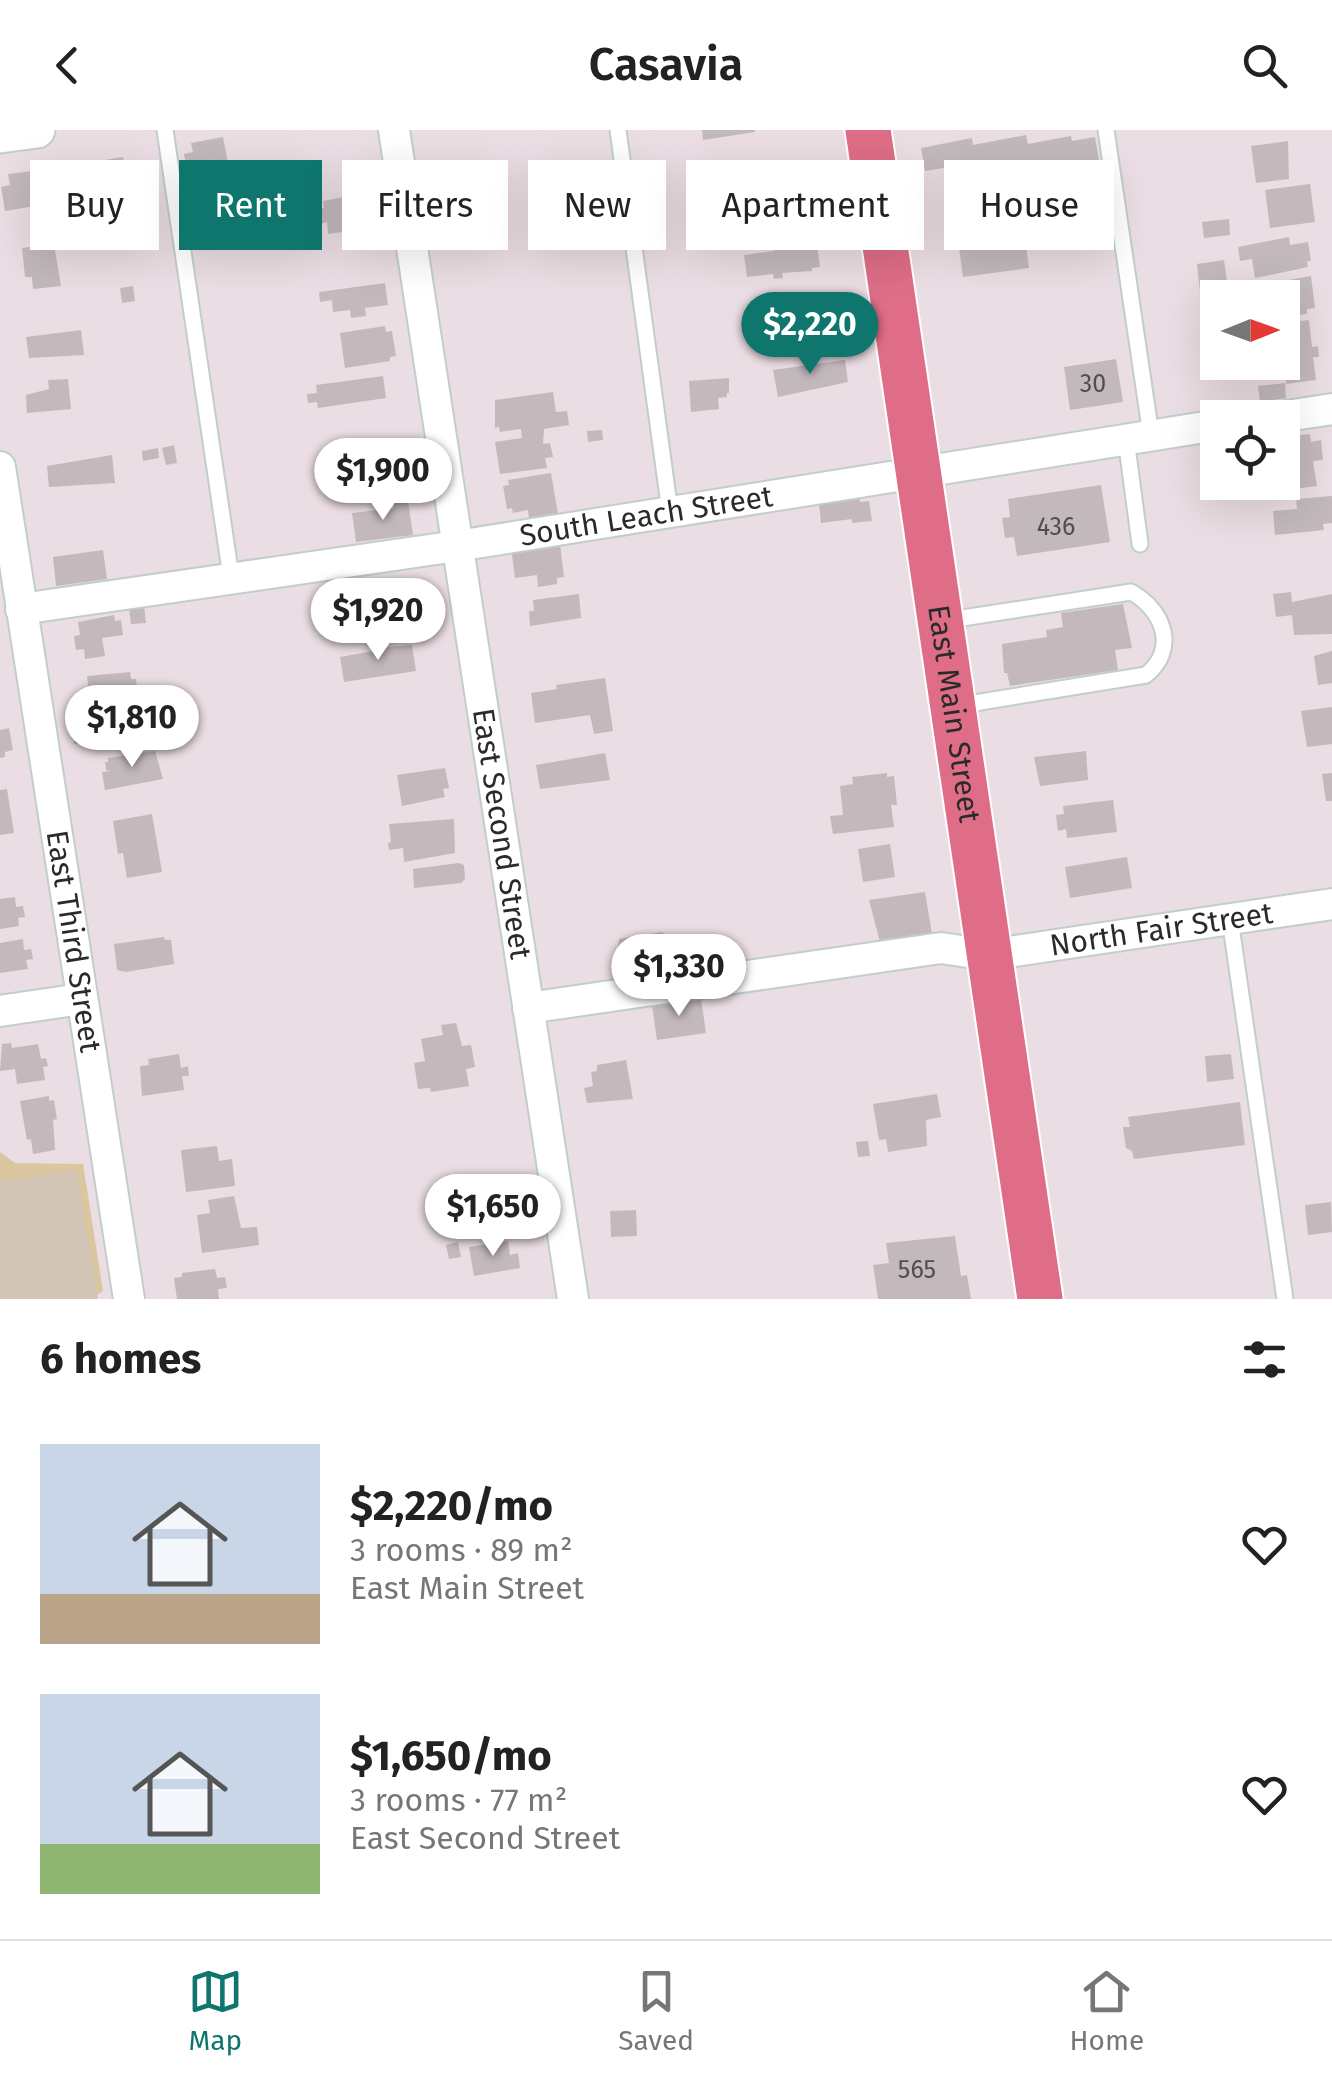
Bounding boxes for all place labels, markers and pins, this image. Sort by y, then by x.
pin: $2,220 [729,292,891,377]
pin: $1,900 [302,438,464,523]
pin: $1,920 [297,578,459,663]
pin: $1,810 [51,685,213,770]
pin: $1,330 [598,934,760,1019]
pin: $1,650 [412,1174,574,1259]

